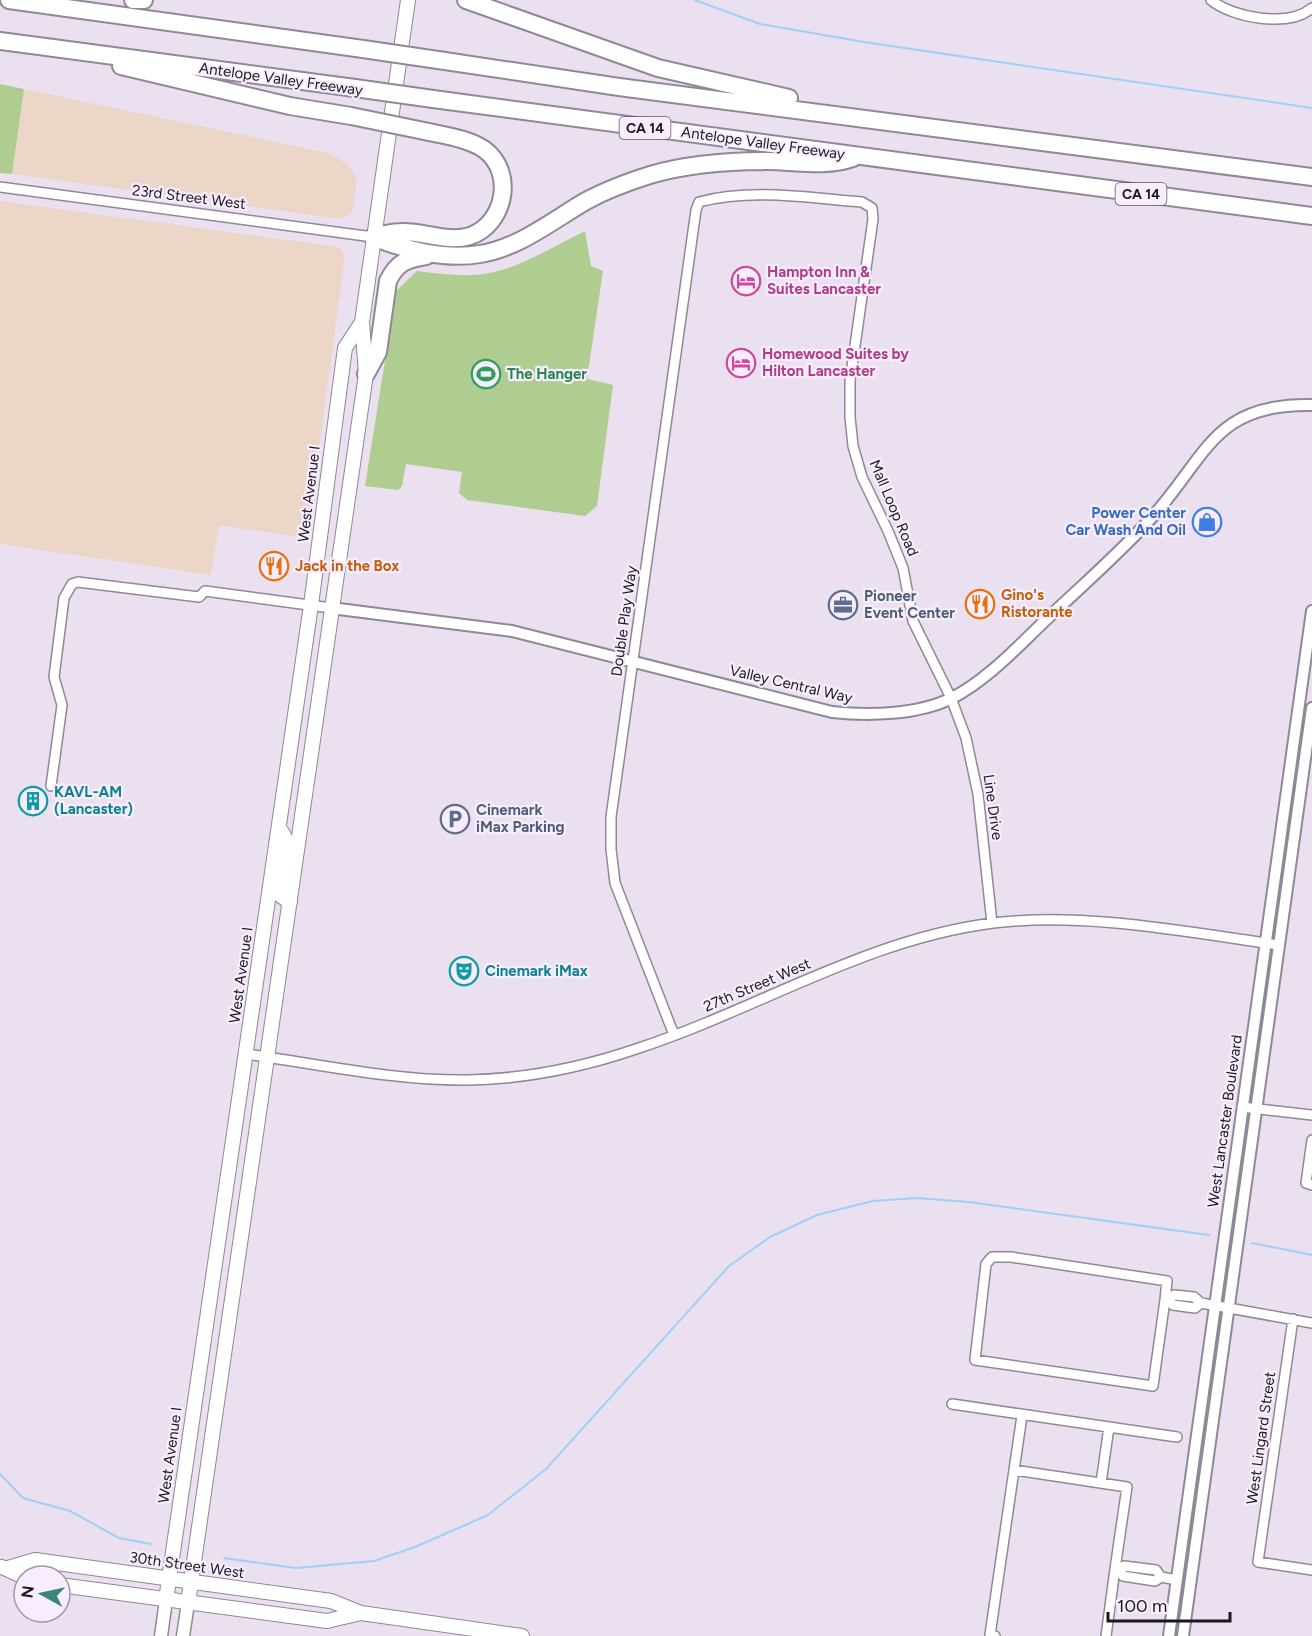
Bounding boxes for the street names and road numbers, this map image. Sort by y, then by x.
street label: Antelope Valley Freeway [198,59,364,99]
road number: CA 14 [620,117,670,139]
street label: Antelope Valley Freeway [680,123,846,163]
street label: 23rd Street West [131,181,247,213]
road number: CA 14 [1116,183,1166,205]
street label: West Avenue I [294,445,324,543]
street label: Mall Loop Road [866,457,922,559]
street label: Double Play Way [607,564,641,678]
street label: Valley Central Way [728,661,854,707]
street label: Line Drive [979,773,1007,841]
street label: West Avenue I [225,926,257,1024]
street label: 27th Street West [701,954,814,1016]
street label: West Lancaster Boulevard [1204,1034,1246,1208]
street label: West Lingard Street [1243,1370,1279,1506]
street label: West Avenue I [154,1406,186,1504]
street label: 30th Street West [128,1548,246,1582]

